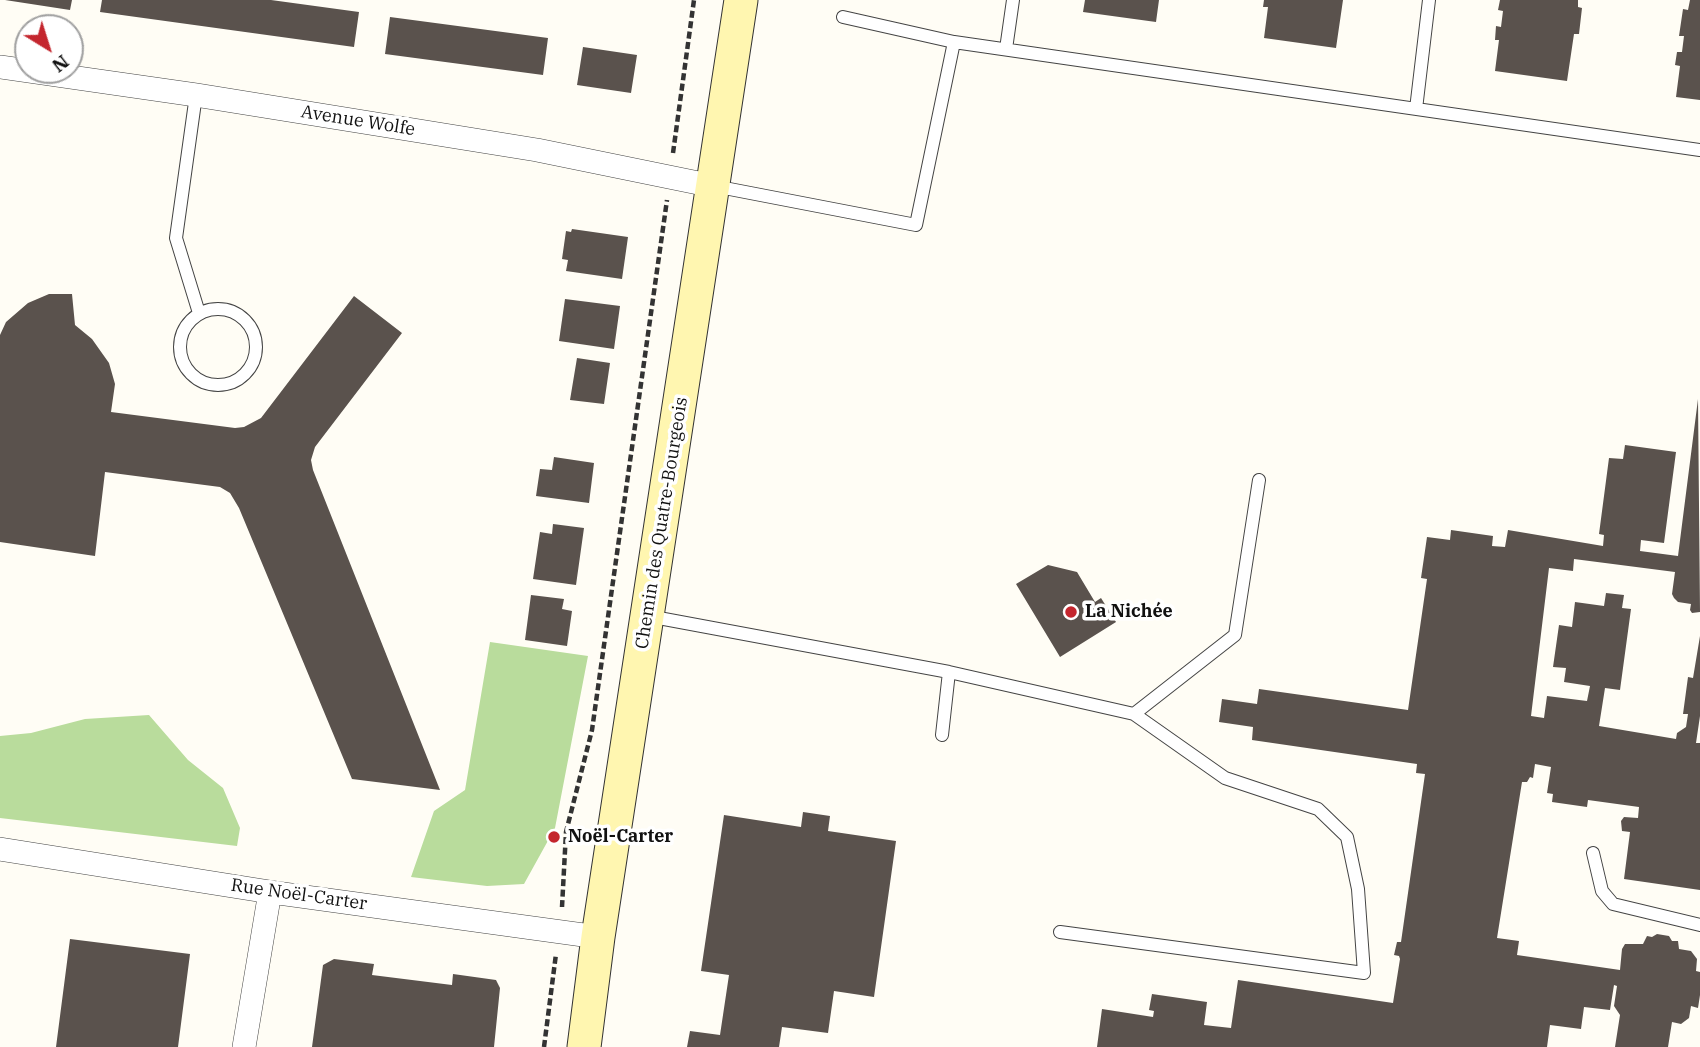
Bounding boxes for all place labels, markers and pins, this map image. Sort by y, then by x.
place label: La Nichée [1085,601,1173,623]
marker: La Nichée [1063,604,1079,620]
place label: Noël-Carter [568,826,673,848]
marker: Noël-Carter [546,829,562,845]

